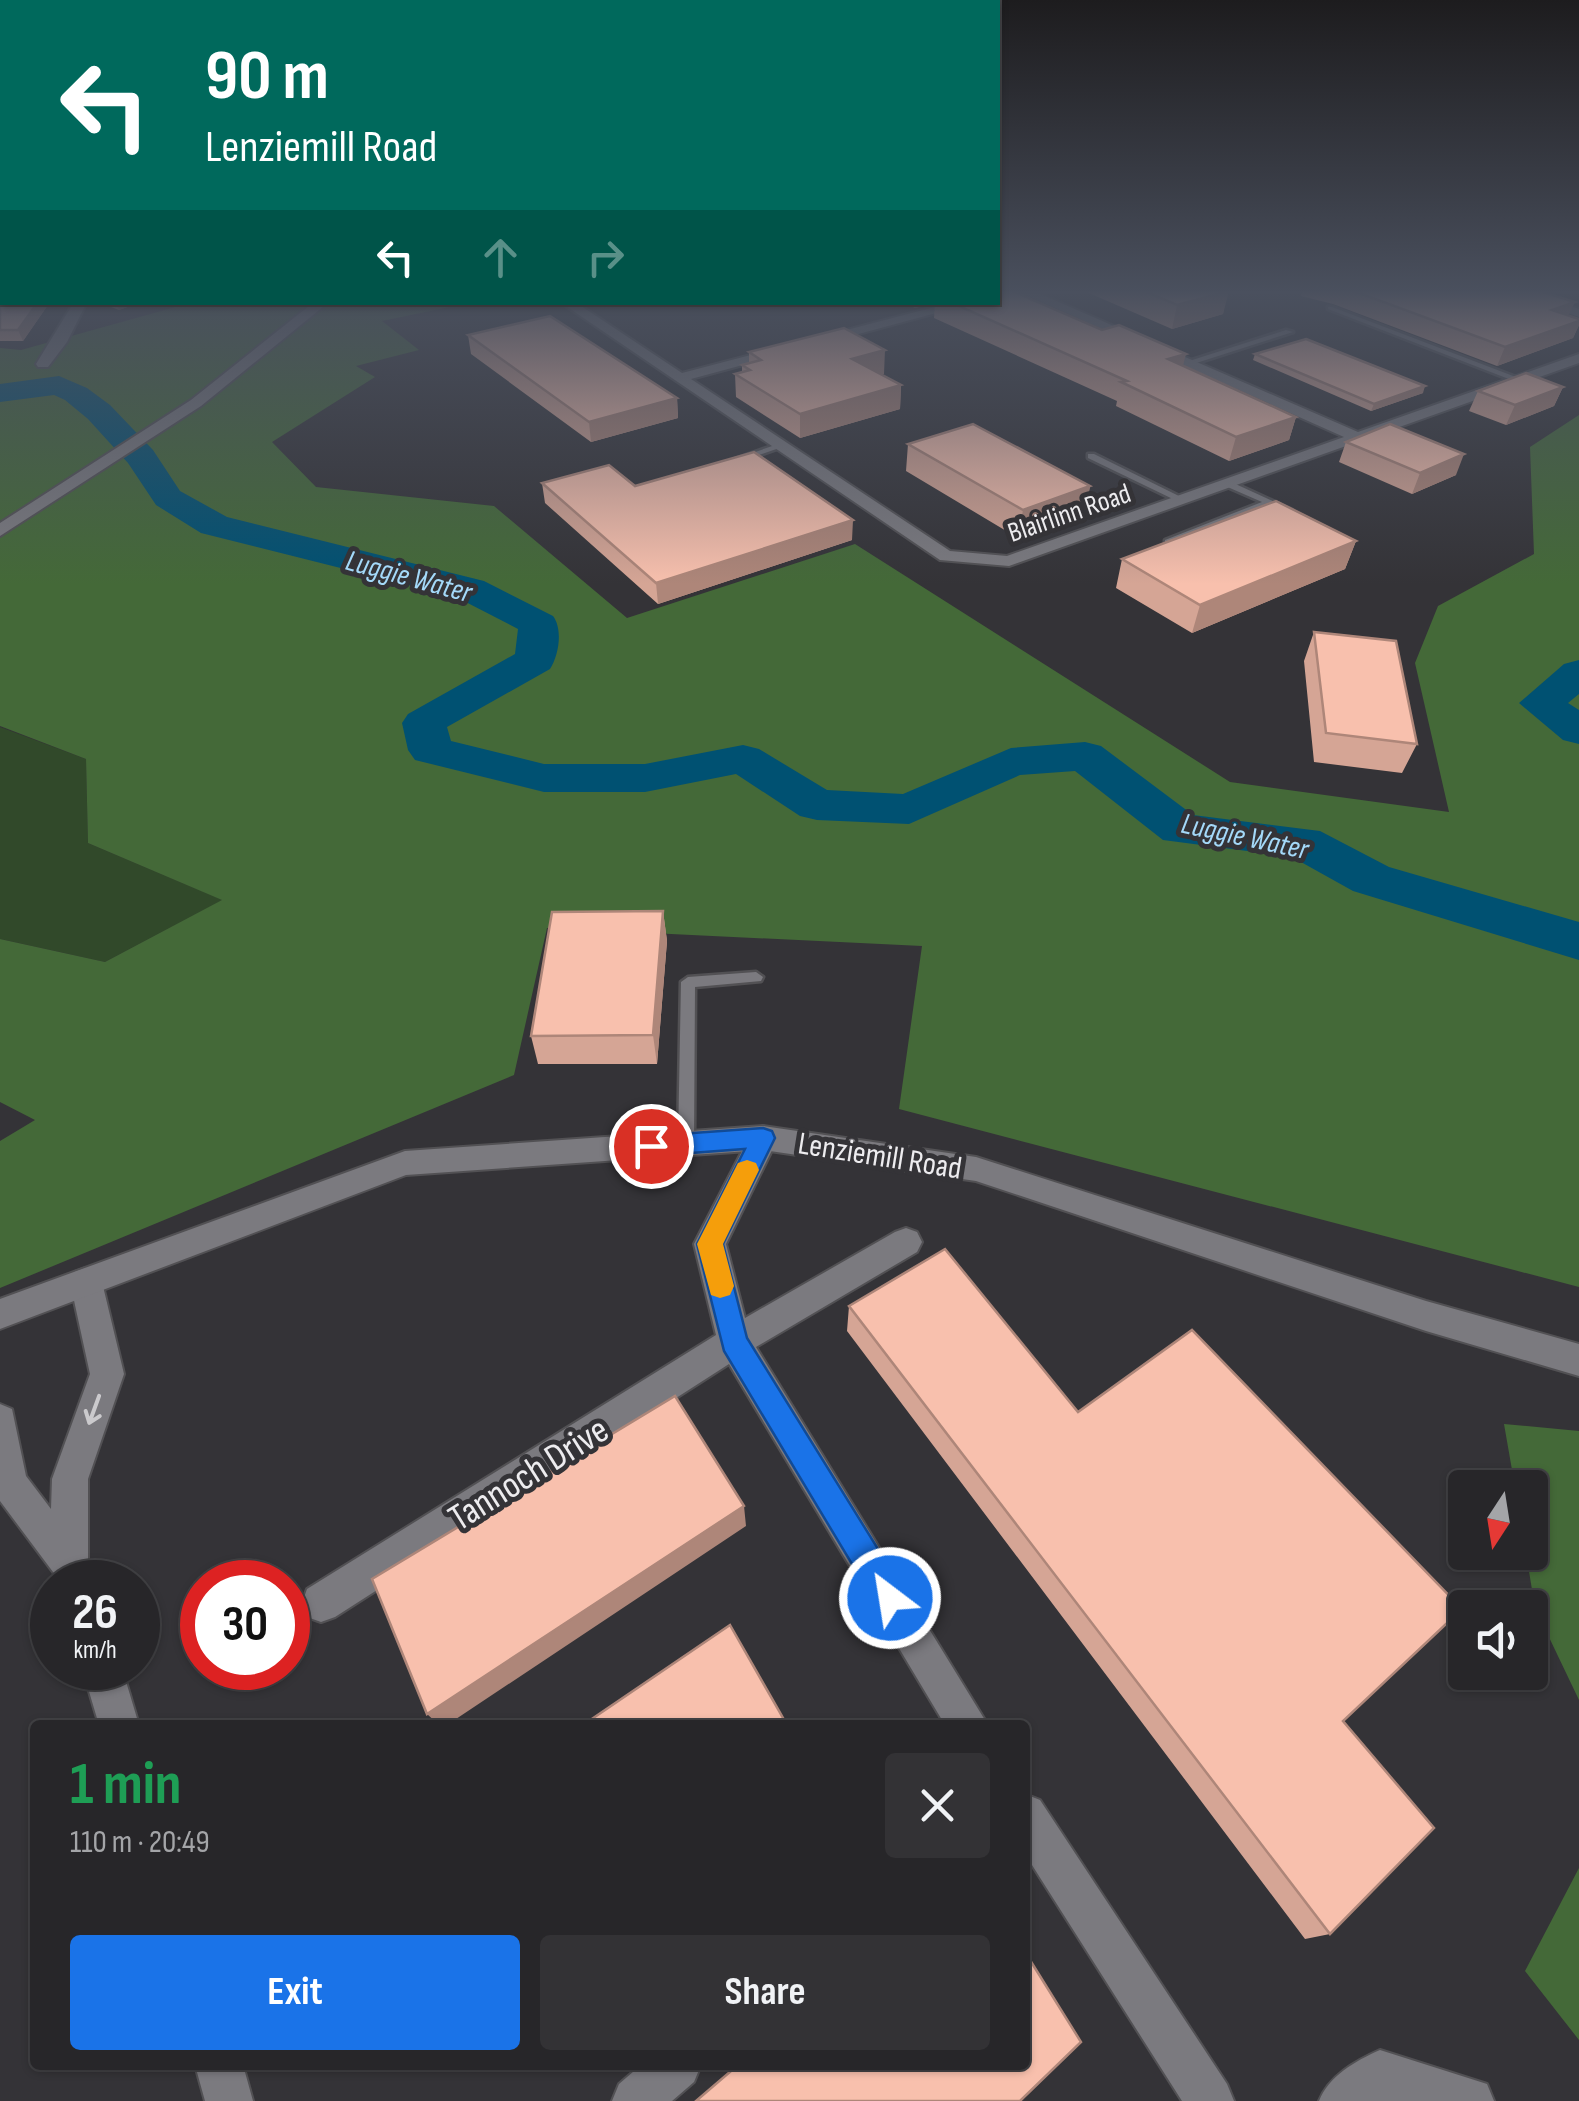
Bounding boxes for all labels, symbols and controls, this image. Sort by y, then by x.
text: 90 m [205,35,329,119]
icon: left [40,40,170,170]
text: Lenziemill Road [205,120,437,175]
icon: left [368,230,423,285]
icon: ahead [473,230,528,285]
icon: right [578,230,633,285]
street label: Blairlinn Road [1004,477,1135,550]
water label: Luggie Water [342,543,477,611]
water label: Luggie Water [1178,806,1313,868]
pin [609,1104,694,1189]
icon: arrive [624,1119,679,1174]
street label: Lenziemill Road [795,1124,964,1189]
one-way arrow [84,1393,102,1424]
street label: Tannoch Drive [441,1408,617,1541]
north arrow [1448,1470,1548,1570]
map controls [1448,1470,1548,1690]
position arrow [838,1546,942,1650]
speed limit sign: 30 [180,1560,310,1690]
text: 26 [72,1583,118,1643]
button: sound [1448,1590,1548,1690]
text: km/h [73,1635,117,1666]
text: 1 min [70,1749,182,1821]
button: close [885,1753,990,1858]
text: 110 m · 20:49 [70,1823,210,1862]
button: Exit [70,1935,520,2050]
button: Share [540,1935,990,2050]

